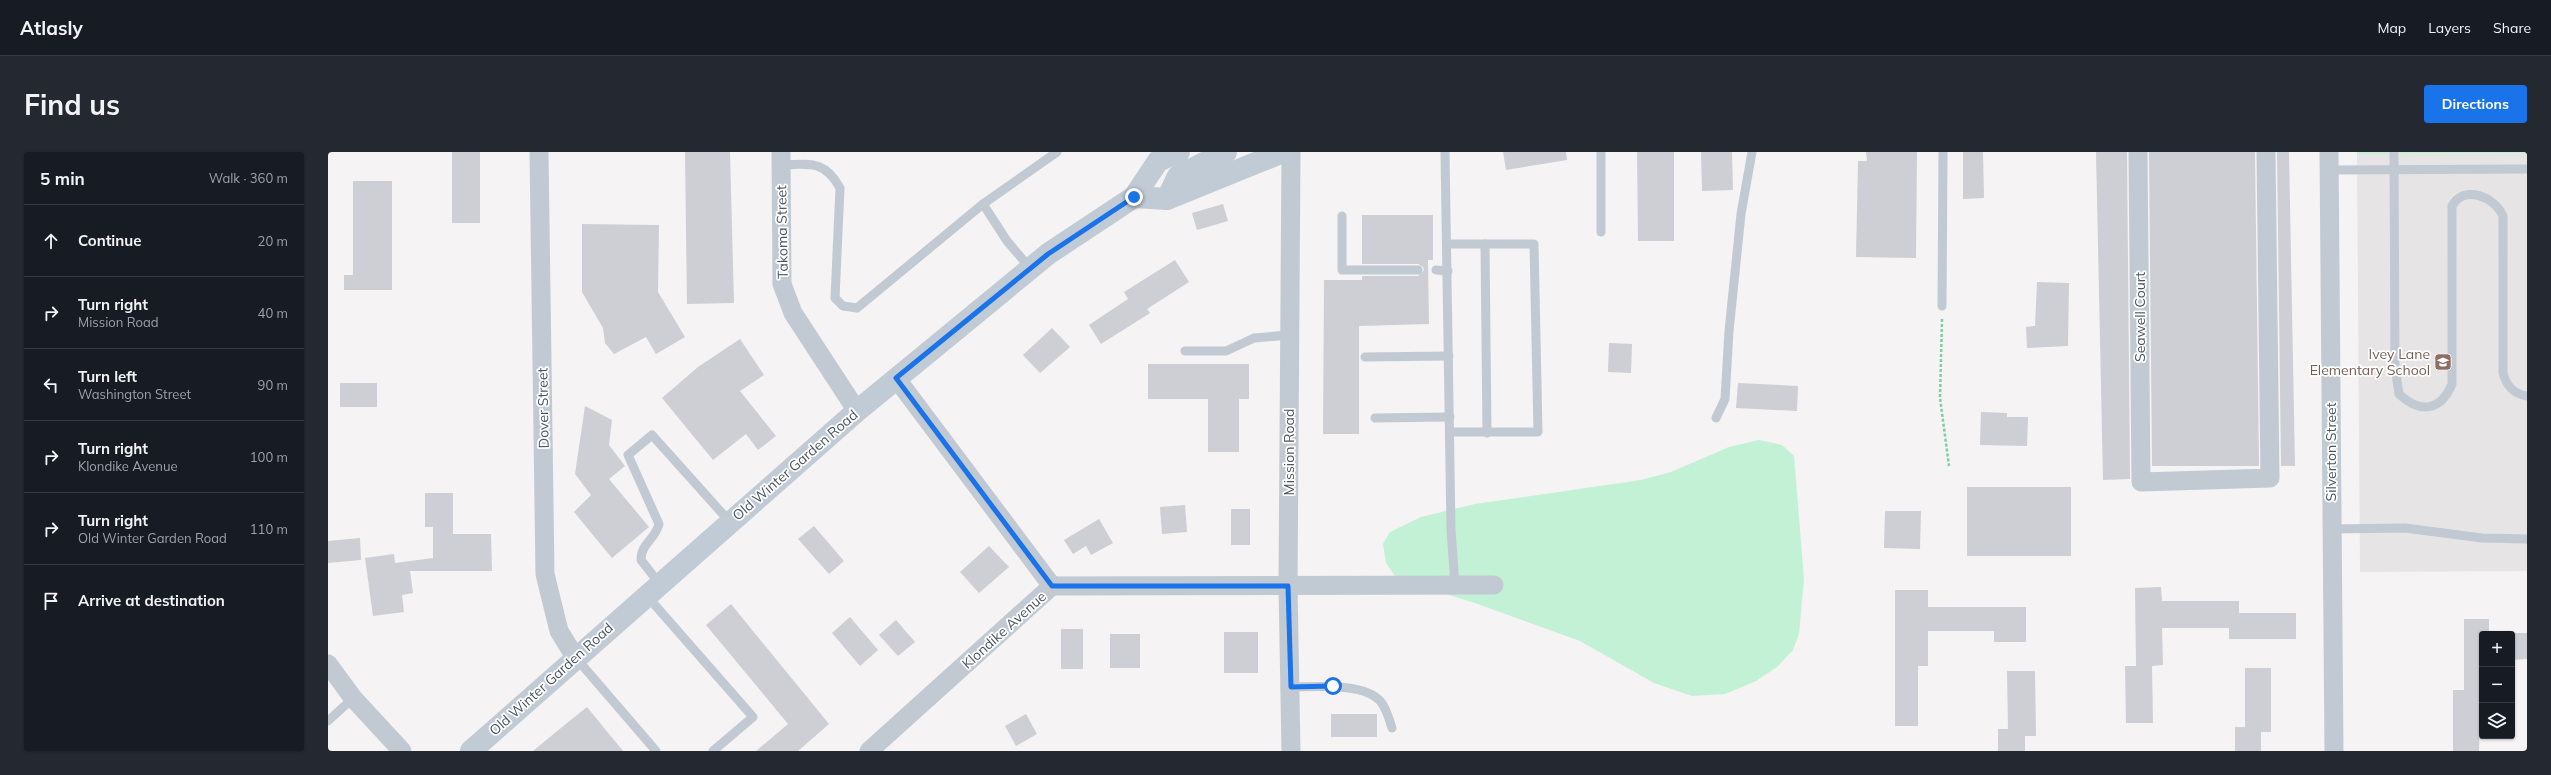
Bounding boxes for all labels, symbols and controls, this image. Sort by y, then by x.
text: Atlasly [20,16,83,40]
text: Map [2377,19,2406,37]
text: Layers [2428,19,2471,37]
text: Share [2493,19,2531,37]
button: Directions [2424,85,2527,123]
text: Find us [24,87,120,122]
text: 5 min [40,168,85,189]
text: Walk · 360 m [209,170,288,186]
street label: Takoma Street [772,185,792,279]
route end [1125,188,1143,206]
icon: ahead [40,230,62,252]
text: Continue [78,231,141,250]
text: 20 m [258,233,288,249]
street label: Seawell Court [2131,272,2149,362]
text: Turn right [78,295,148,314]
icon: right [40,302,62,324]
text: 40 m [258,305,288,321]
text: Mission Road [78,314,159,330]
place label: Ivey Lane Elementary School [2310,345,2430,379]
school or university icon: Ivey Lane Elementary School [2433,352,2453,372]
text: Turn left [78,367,137,386]
street label: Dover Street [533,367,553,449]
icon: left [40,374,62,396]
text: 90 m [258,377,288,393]
text: Washington Street [78,386,191,402]
street label: Silverton Street [2322,402,2340,502]
street label: Old Winter Garden Road [729,406,861,524]
street label: Mission Road [1280,409,1298,495]
text: Turn right [78,439,148,458]
icon: right [40,446,62,468]
text: 100 m [250,449,288,465]
text: Klondike Avenue [78,458,178,474]
text: Turn right [78,511,148,530]
icon: right [40,518,62,540]
text: 110 m [250,521,288,537]
text: Old Winter Garden Road [78,530,227,546]
street label: Klondike Avenue [958,587,1050,673]
icon: arrive [40,590,62,612]
text: Arrive at destination [78,591,225,610]
street label: Old Winter Garden Road [485,619,617,739]
map controls [2479,631,2515,739]
button: + [2479,631,2515,667]
button: − [2479,667,2515,703]
route start [1324,677,1342,695]
button: layers [2479,703,2515,739]

